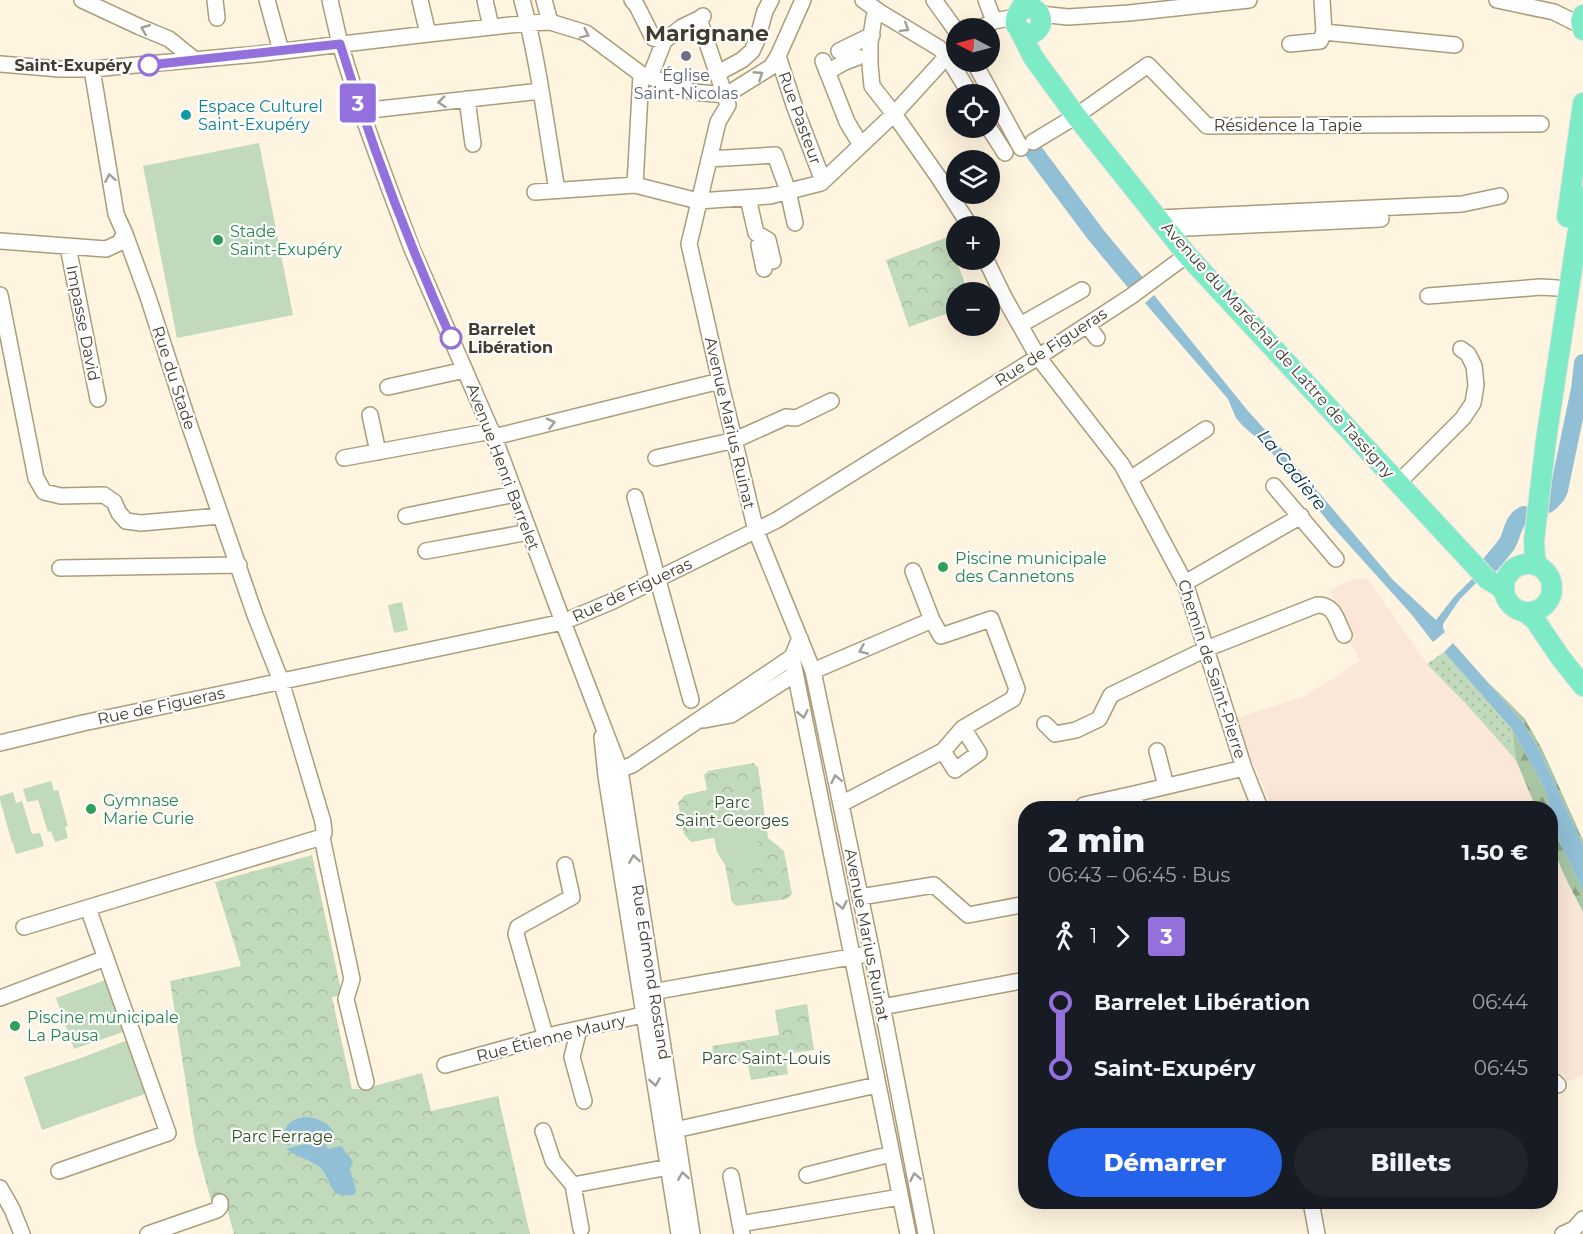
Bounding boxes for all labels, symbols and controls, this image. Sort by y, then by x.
north arrow [946,18,1000,72]
map controls [946,18,1000,336]
district label: Marignane [645,20,769,47]
one-way arrow [899,20,909,32]
one-way arrow [141,24,152,36]
one-way arrow [579,27,590,39]
marker: Église Saint-Nicolas [679,49,693,63]
marker: Saint-Exupéry [138,54,160,76]
place label: Saint-Exupéry [14,56,132,75]
place label: Église Saint-Nicolas [634,66,738,103]
street label: Rue Pasteur [774,69,826,167]
one-way arrow [752,71,763,82]
line badge: 3 [338,84,378,122]
button: locate [946,84,1000,138]
text: 3 [352,91,364,116]
one-way arrow [437,95,446,108]
place label: Espace Culturel Saint-Exupéry [198,97,323,134]
marker: Espace Culturel Saint-Exupéry [179,108,193,122]
street label: Résidence la Tapie [1214,116,1362,135]
button: layers [946,150,1000,204]
one-way arrow [104,173,117,183]
button: + [946,216,1000,270]
street label: Avenue du Maréchal de Lattre de Tassigny [1158,218,1398,482]
place label: Stade Saint-Exupéry [230,222,342,259]
marker: Stade Saint-Exupéry [211,233,225,247]
street label: Impasse David [62,263,104,383]
button: − [946,282,1000,336]
street label: Rue de Figueras [991,304,1111,390]
place label: Barrelet Libération [468,320,553,357]
street label: Rue du Stade [148,324,200,432]
marker: Barrelet Libération [440,327,462,349]
street label: Avenue Marius Ruinat [701,335,759,511]
street label: Avenue Henri Barrelet [462,381,544,553]
one-way arrow [545,418,556,430]
water label: La Cadière [1253,425,1331,515]
place label: Piscine municipale des Cannetons [955,549,1107,586]
street label: Rue de Figueras [569,554,695,626]
marker: Piscine municipale des Cannetons [936,560,950,574]
street label: Chemin de Saint-Pierre [1174,577,1250,761]
one-way arrow [859,643,870,655]
street label: Rue de Figueras [96,683,227,729]
one-way arrow [796,709,809,719]
one-way arrow [830,775,843,785]
place label: Gymnase Marie Curie [103,791,194,828]
park label: Parc Saint-Georges [675,793,789,830]
marker: Gymnase Marie Curie [84,802,98,816]
text: 2 min [1048,820,1145,860]
text: 1.50 € [1462,839,1528,866]
street label: Avenue Marius Ruinat [841,847,893,1024]
one-way arrow [628,854,640,864]
text: 06:43 – 06:45 · Bus [1048,863,1230,887]
street label: Rue Edmond Rostand [628,883,674,1061]
one-way arrow [835,900,848,910]
icon: walk [1048,920,1081,953]
icon: forward [1106,920,1139,953]
text: 1 [1090,924,1097,948]
text: 3 [1160,924,1173,949]
text: Barrelet Libération [1094,989,1310,1016]
text: 06:44 [1472,990,1528,1014]
place label: Piscine municipale La Pausa [27,1008,179,1045]
street label: Rue Étienne Maury [474,1010,628,1066]
marker: Piscine municipale La Pausa [8,1019,22,1033]
park label: Parc Saint-Louis [701,1049,831,1068]
text: Saint-Exupéry [1094,1055,1256,1082]
text: 06:45 [1474,1056,1528,1080]
one-way arrow [649,1078,661,1087]
park label: Parc Ferrage [231,1127,333,1146]
button: Démarrer [1048,1128,1282,1197]
button: Billets [1294,1128,1528,1197]
one-way arrow [677,1172,689,1181]
one-way arrow [909,1172,922,1182]

